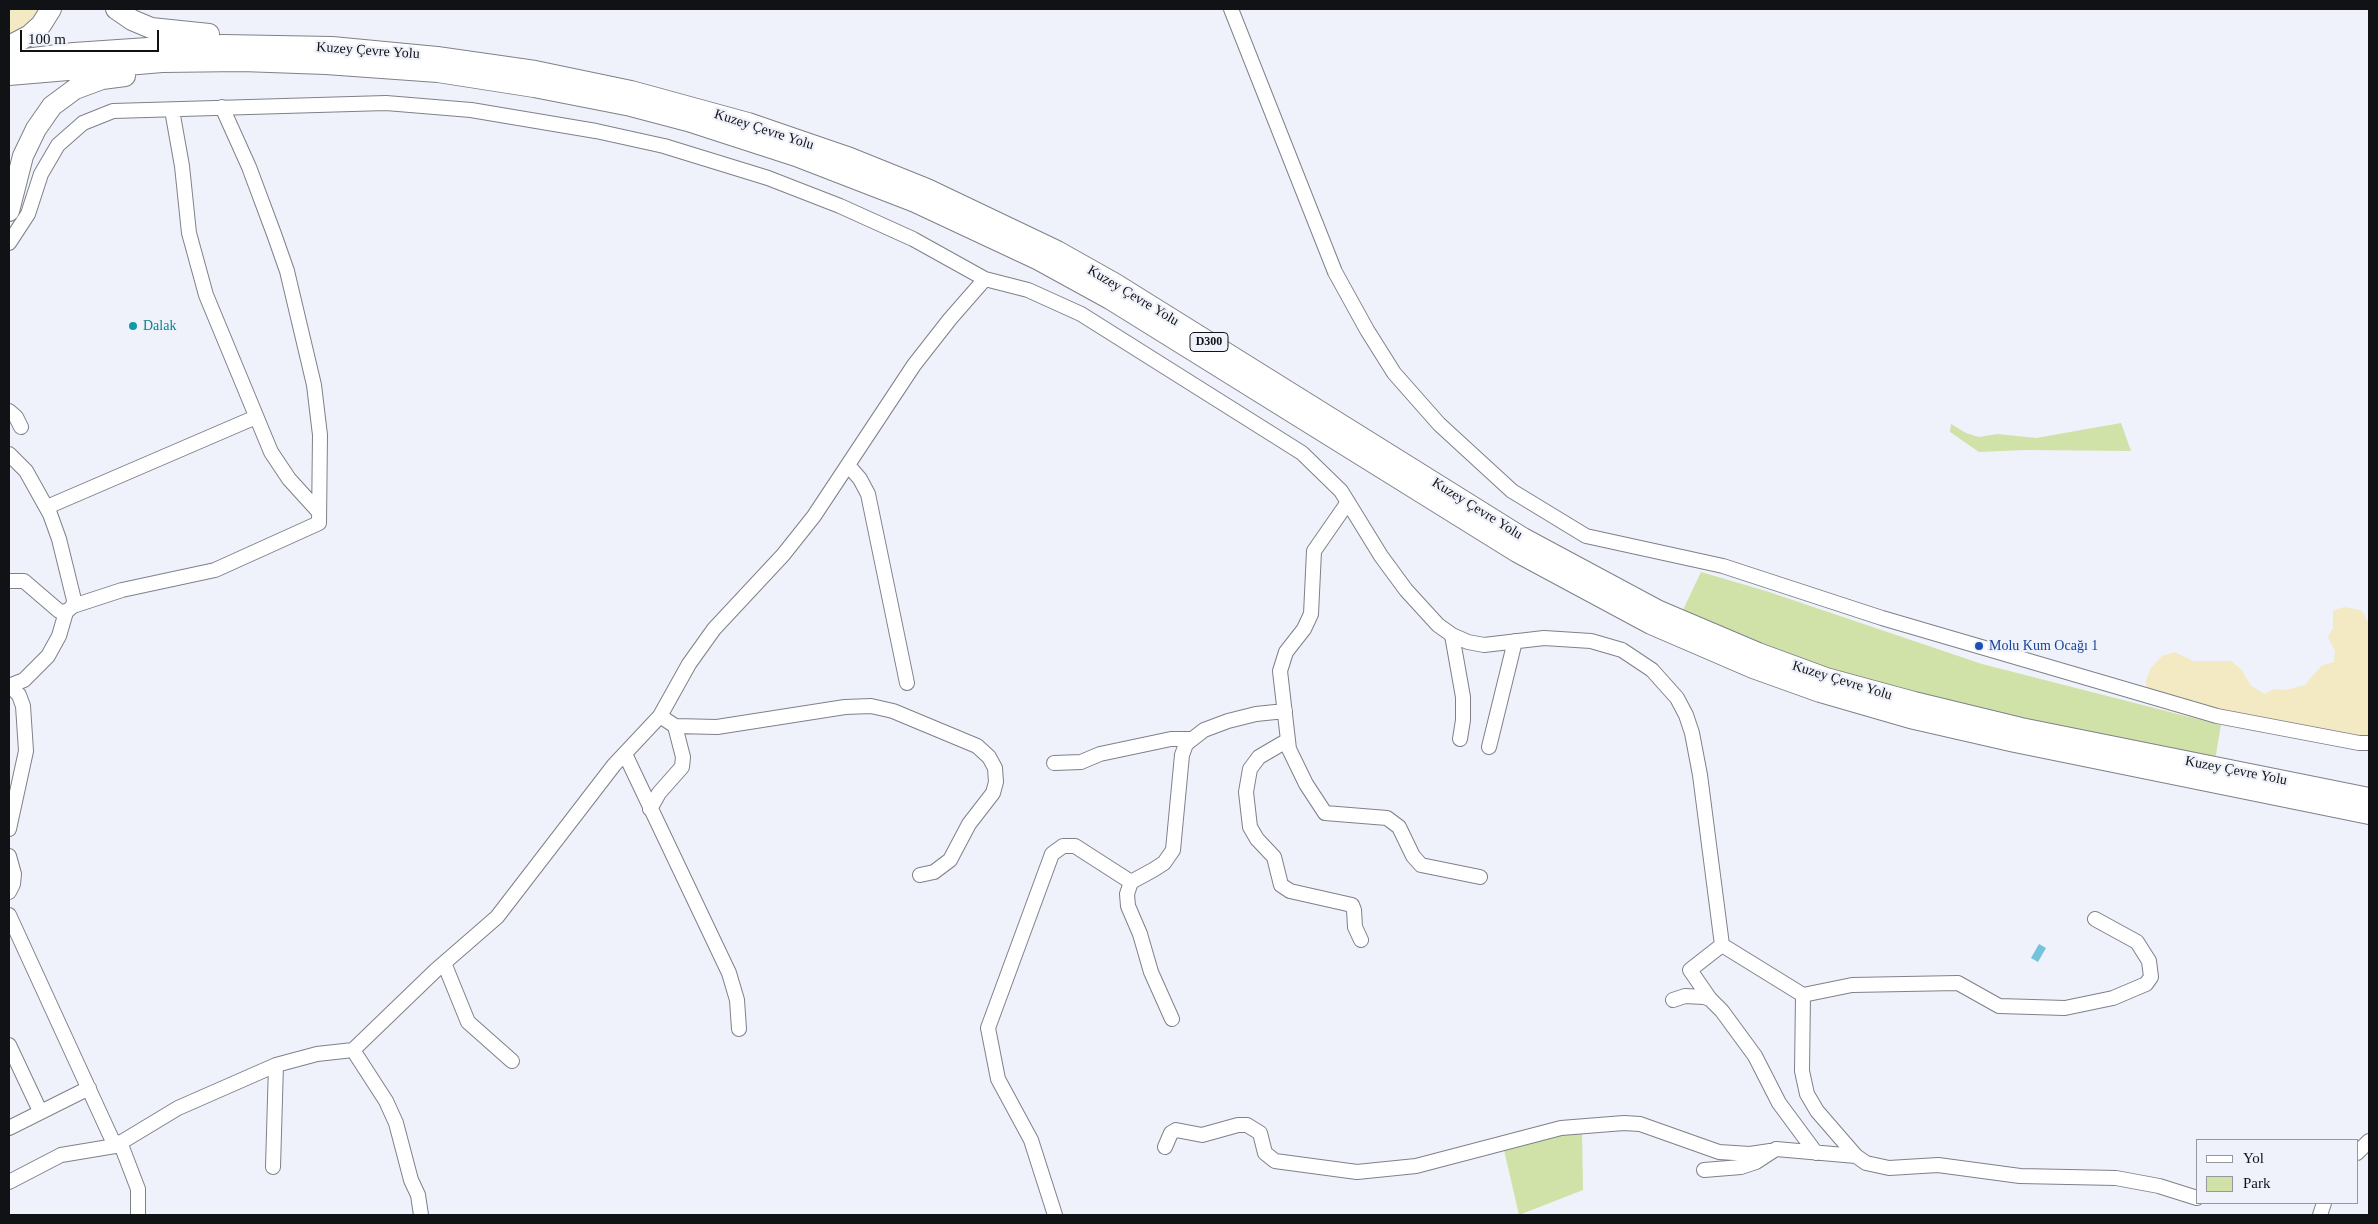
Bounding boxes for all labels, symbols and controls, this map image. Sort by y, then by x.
scale bar [22,20,161,52]
text: 100 m [28,31,66,47]
street label: Kuzey Çevre Yolu [316,39,420,63]
street label: Kuzey Çevre Yolu [712,106,816,154]
street label: Kuzey Çevre Yolu [1084,262,1182,330]
place label: Dalak [143,318,176,334]
marker: Dalak [127,320,139,332]
road number: D300 [1190,332,1228,352]
street label: Kuzey Çevre Yolu [1429,474,1525,544]
place label: Molu Kum Ocağı 1 [1989,638,2098,654]
marker: Molu Kum Ocağı 1 [1973,640,1985,652]
street label: Kuzey Çevre Yolu [1790,658,1894,704]
street label: Kuzey Çevre Yolu [2184,753,2288,789]
legend [2196,1139,2358,1204]
text: Yol [2243,1150,2264,1166]
text: Park [2243,1175,2271,1191]

